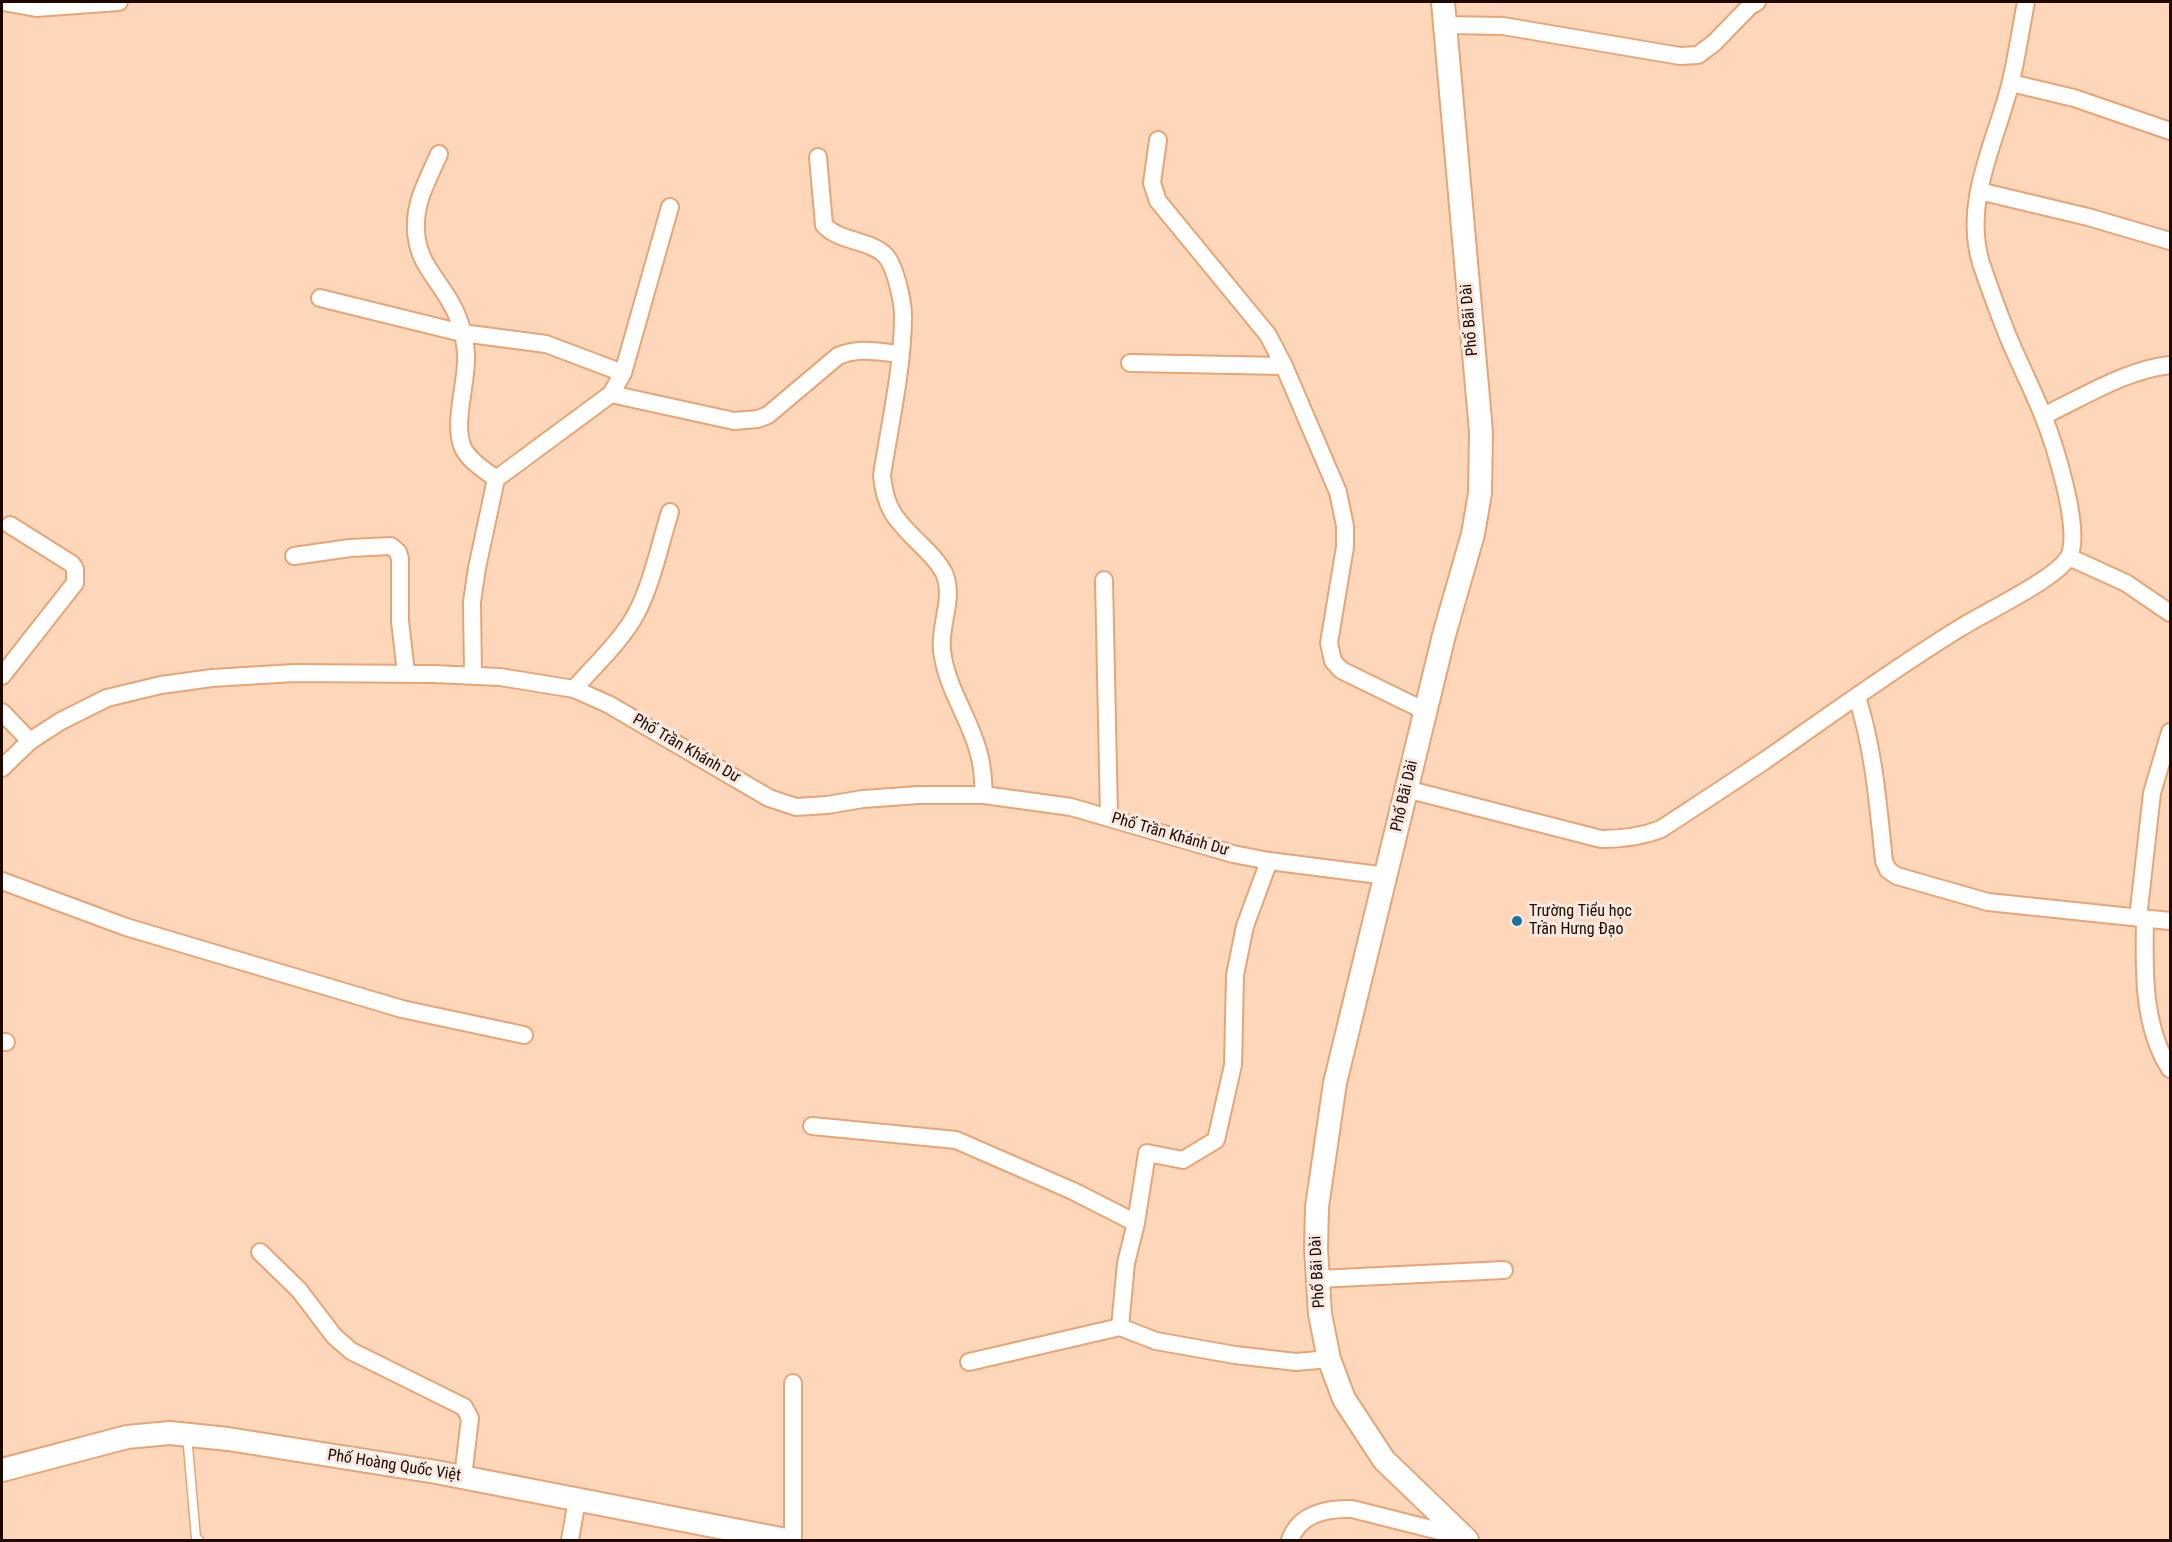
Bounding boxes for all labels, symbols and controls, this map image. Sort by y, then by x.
street label: Phố Bãi Dài [1457,283,1483,357]
street label: Phố Trần Khánh Dư [629,710,743,788]
street label: Phố Bãi Dài [1387,759,1423,833]
street label: Phố Trần Khánh Dư [1109,809,1231,861]
place label: Trường Tiểu học Trần Hưng Đạo [1529,902,1632,940]
marker: Trường Tiểu học Trần Hưng Đạo [1510,914,1524,928]
street label: Phố Bãi Dài [1307,1235,1329,1309]
street label: Phố Hoàng Quốc Việt [326,1446,462,1486]

